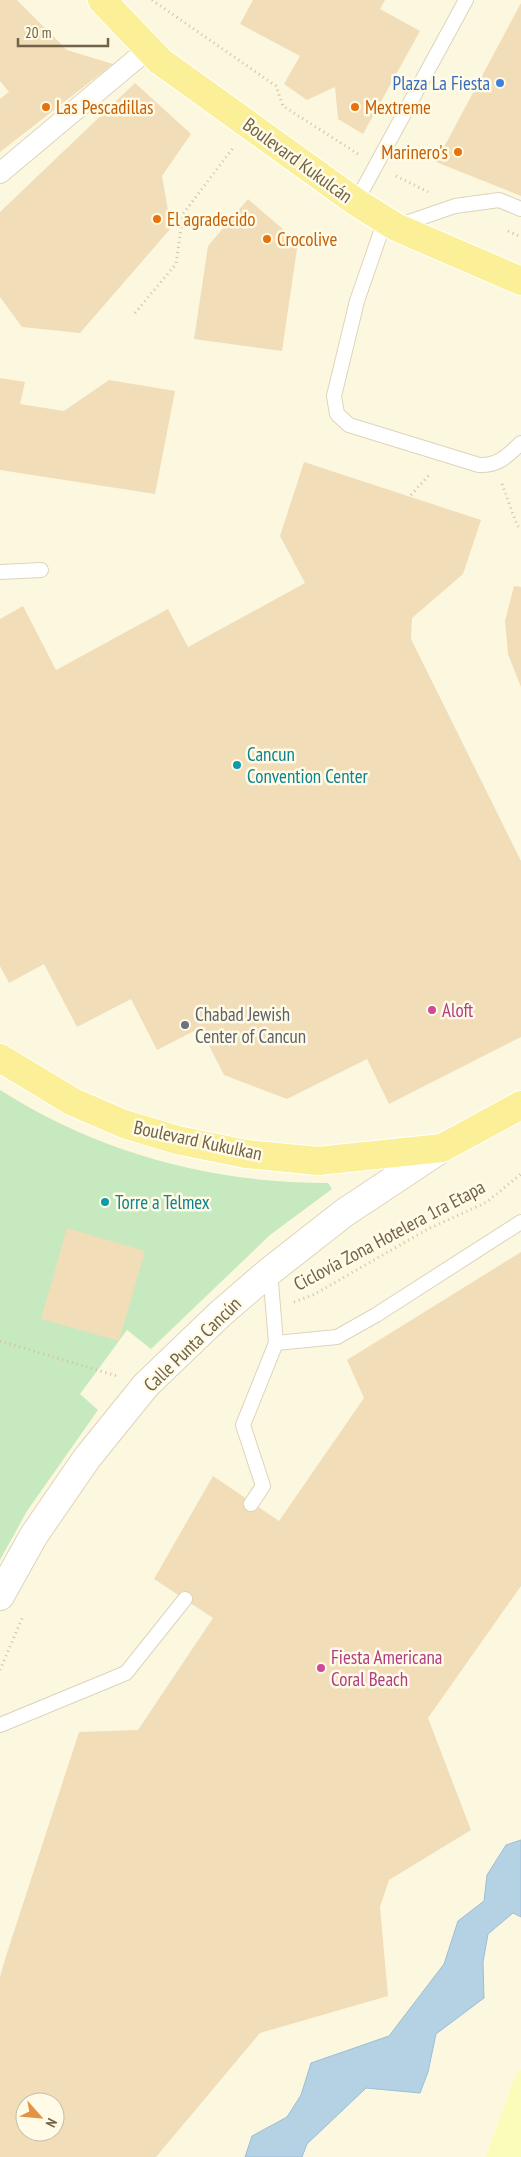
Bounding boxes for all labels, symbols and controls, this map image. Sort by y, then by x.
scale bar [18,15,108,47]
text: 20 m [25,23,51,42]
place label: Plaza La Fiesta [393,71,490,95]
marker: Plaza La Fiesta [494,77,506,89]
place label: Las Pescadillas [56,95,154,119]
place label: Mextreme [365,95,431,119]
marker: Las Pescadillas [40,101,52,113]
marker: Mextreme [349,101,361,113]
street label: Boulevard Kukulcán [238,112,358,208]
place label: Marinero's [381,140,448,164]
marker: Marinero's [452,146,464,158]
place label: El agradecido [167,207,255,231]
marker: El agradecido [151,213,163,225]
place label: Crocolive [277,227,337,251]
marker: Crocolive [261,233,273,245]
place label: Cancun Convention Center [247,742,368,788]
marker: Cancun Convention Center [231,759,243,771]
place label: Aloft [442,998,474,1022]
place label: Chabad Jewish Center of Cancun [195,1002,306,1048]
marker: Aloft [426,1004,438,1016]
marker: Chabad Jewish Center of Cancun [179,1019,191,1031]
street label: Boulevard Kukulkan [132,1115,264,1165]
street label: Ciclovía Zona Hotelera 1ra Etapa [289,1174,489,1296]
place label: Torre a Telmex [115,1190,210,1214]
marker: Torre a Telmex [99,1196,111,1208]
street label: Calle Punta Cancún [138,1292,246,1396]
place label: Fiesta Americana Coral Beach [331,1645,442,1691]
marker: Fiesta Americana Coral Beach [315,1662,327,1674]
north arrow [15,2092,65,2142]
text: N [42,2115,61,2130]

